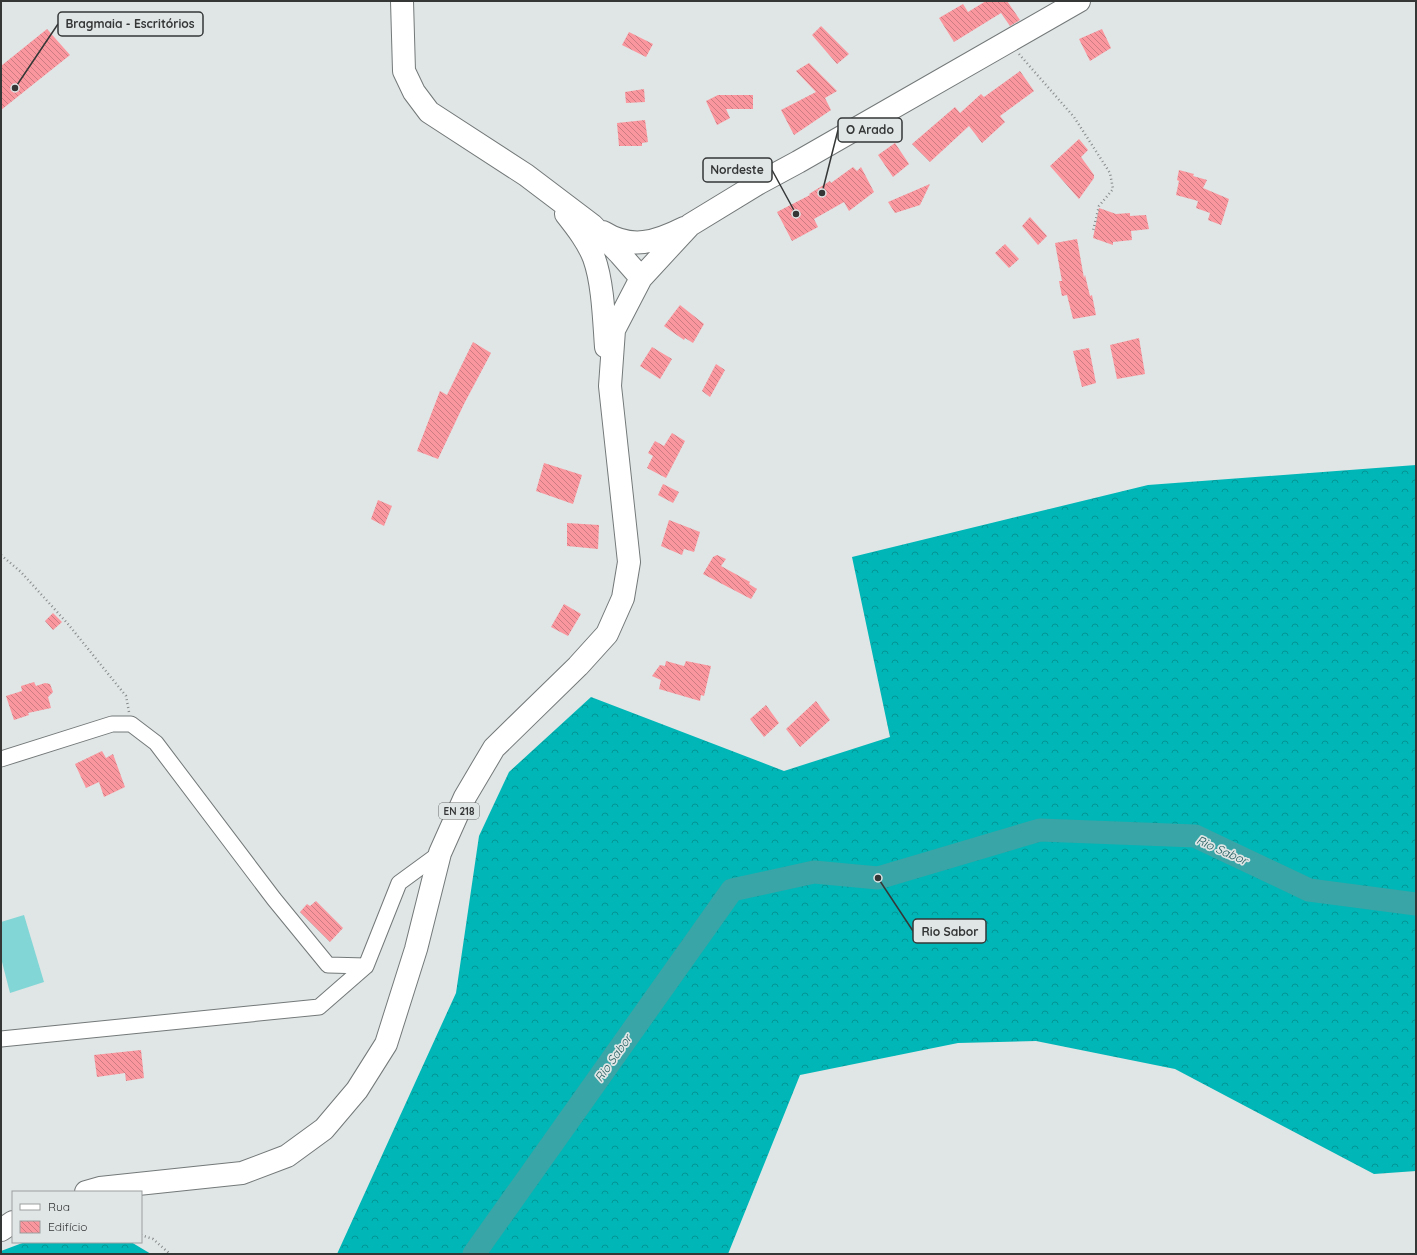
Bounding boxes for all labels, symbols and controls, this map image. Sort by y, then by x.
callout: Bragmaia - Escritórios [58,12,203,36]
text: Bragmaia - Escritórios [65,16,195,31]
callout: O Arado [838,118,902,142]
text: O Arado [846,122,894,137]
callout: Nordeste [703,158,772,182]
text: Nordeste [710,162,764,177]
road number: EN 218 [439,803,479,819]
water label: Rio Sabor [1194,832,1251,868]
callout: Rio Sabor [913,919,986,943]
text: Rio Sabor [922,924,978,939]
water label: Rio Sabor [591,1030,636,1085]
legend [12,1191,142,1243]
text: Rua [48,1199,70,1214]
text: Edifício [48,1219,88,1234]

